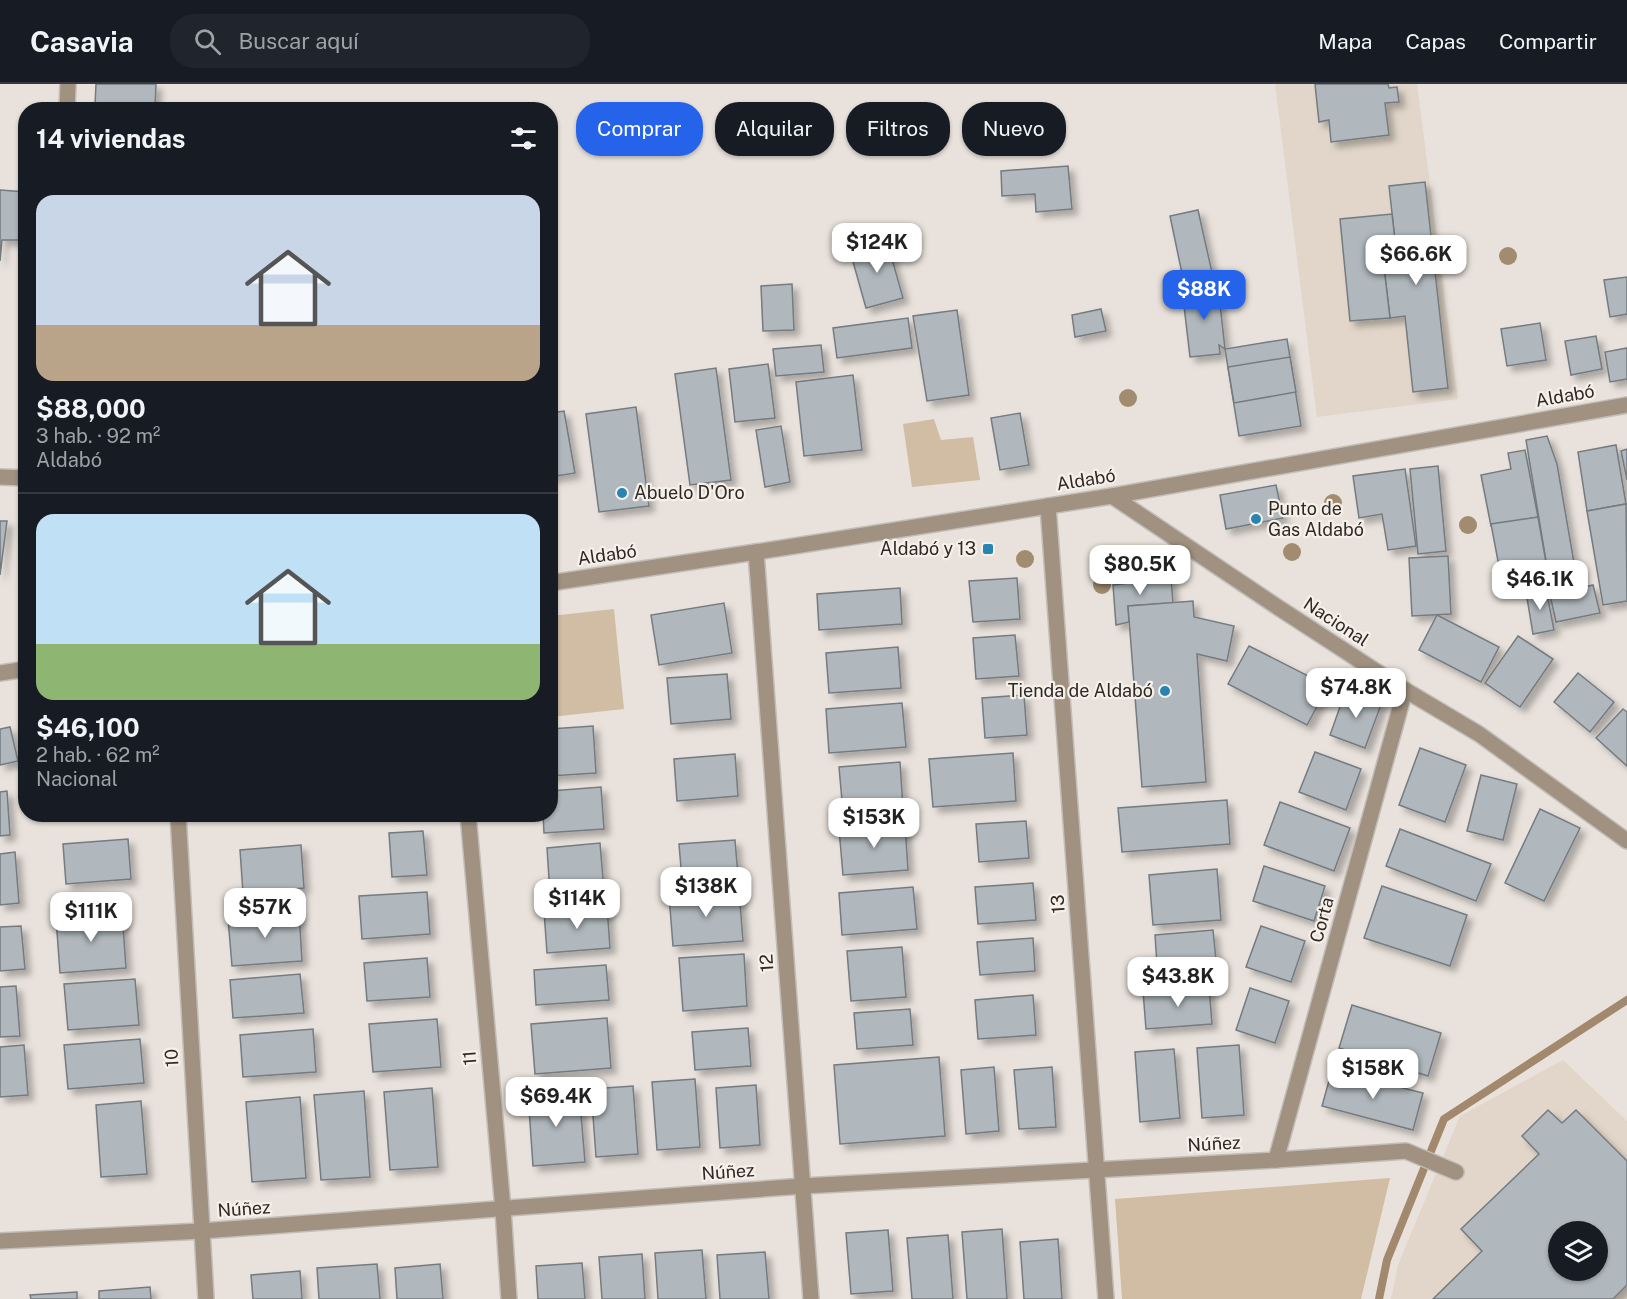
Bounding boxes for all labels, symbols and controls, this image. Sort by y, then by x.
search box [170,14,590,68]
text: Casavia [30,25,134,58]
icon: search [191,25,224,58]
text: Buscar aquí [239,28,359,54]
text: Mapa [1318,29,1372,54]
text: Capas [1405,29,1466,54]
text: Compartir [1499,29,1597,54]
chip: Comprar [576,102,703,156]
chip: Alquilar [715,102,834,156]
chip: Filtros [846,102,950,156]
chip: Nuevo [962,102,1066,156]
icon: filters [507,122,540,155]
text: 14 viviendas [36,123,185,154]
pin: $124K [835,223,919,274]
text: $124K [846,230,908,254]
icon: home [234,234,342,342]
pin: $66.6K [1367,235,1465,286]
text: $66.6K [1380,242,1452,266]
pin: $88K [1168,270,1240,321]
text: $88K [1177,277,1231,301]
street label: Aldabó [1534,380,1596,411]
text: $88,000 [36,393,146,424]
text: 3 hab. · 92 m² [36,424,160,448]
text: Aldabó [36,448,102,472]
street label: Aldabó [1055,464,1117,495]
place label: Abuelo D'Oro [634,482,745,503]
marker: Abuelo D'Oro [615,486,629,500]
place label: Punto de Gas Aldabó [1268,498,1364,540]
marker: Punto de Gas Aldabó [1249,512,1263,526]
place label: Aldabó y 13 [880,538,976,559]
street label: Aldabó [576,540,638,569]
marker: Aldabó y 13 [981,542,995,556]
pin: $80.5K [1091,545,1189,596]
text: $80.5K [1103,552,1177,576]
icon: home [234,553,342,661]
pin: $46.1K [1491,560,1589,611]
text: $46.1K [1506,567,1574,591]
street label: Nacional [1300,593,1373,650]
pin: $74.8K [1307,668,1405,719]
text: $74.8K [1320,675,1392,699]
place label: Tienda de Aldabó [1008,680,1153,701]
marker: Tienda de Aldabó [1158,684,1172,698]
text: $46,100 [36,712,140,743]
text: 2 hab. · 62 m² [36,743,160,767]
text: Nacional [36,767,118,791]
pin: $153K [832,798,916,849]
text: $153K [842,805,906,829]
pin: $138K [664,867,748,918]
text: $138K [674,874,738,898]
pin: $114K [535,879,619,930]
text: $114K [548,886,606,910]
pin: $57K [229,888,301,939]
pin: $111K [49,892,133,943]
street label: 13 [1046,894,1069,914]
text: $57K [238,895,292,919]
street label: Corta [1305,895,1338,945]
text: $111K [64,899,118,923]
street label: 12 [755,953,778,973]
pin: $43.8K [1129,957,1227,1008]
text: $43.8K [1141,964,1215,988]
street label: 10 [161,1048,182,1068]
pin: $158K [1331,1049,1415,1100]
street label: 11 [458,1050,481,1066]
text: $158K [1341,1056,1405,1080]
pin: $69.4K [507,1077,605,1128]
text: $69.4K [520,1084,592,1108]
street label: Núñez [1187,1132,1241,1155]
street label: Núñez [701,1159,755,1184]
street label: Núñez [217,1196,271,1221]
map controls [1548,1221,1608,1281]
button: layers [1548,1221,1608,1281]

